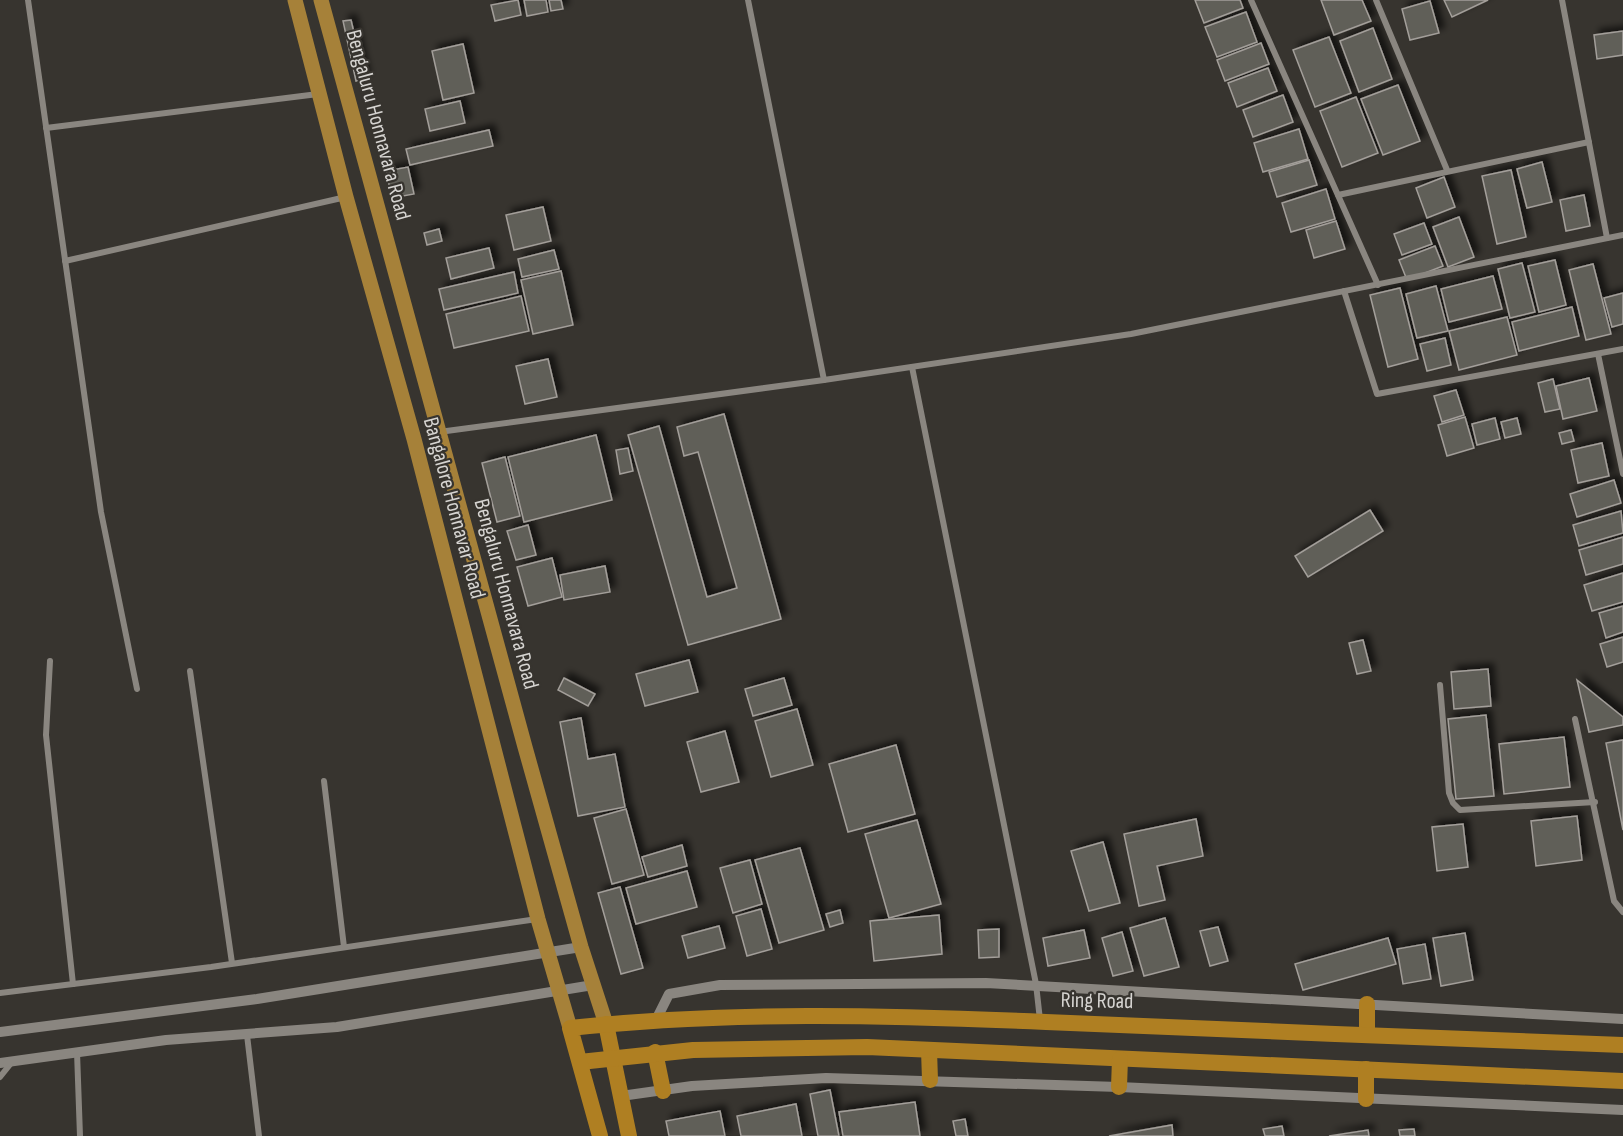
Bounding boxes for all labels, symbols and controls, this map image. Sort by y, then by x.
street label: Bengaluru Honnavara Road [340,27,416,223]
street label: Bangalore Honnavar Road [417,414,491,602]
street label: Bengaluru Honnavara Road [468,496,544,692]
street label: Ring Road [1060,987,1134,1015]

